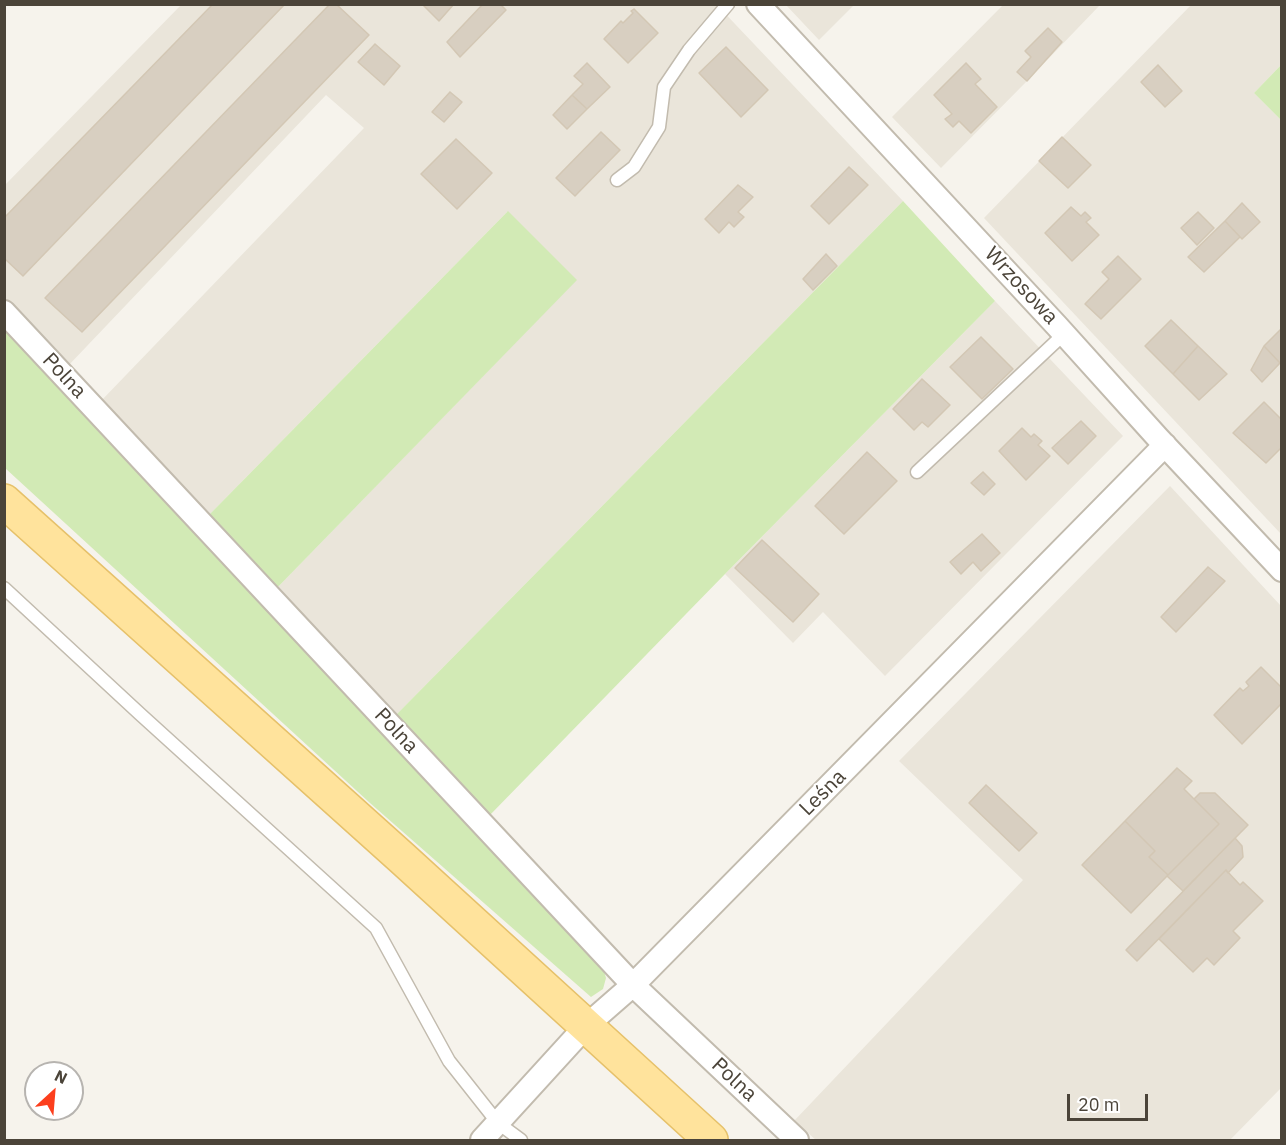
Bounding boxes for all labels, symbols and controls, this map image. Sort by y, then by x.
street label: Wrzosowa [979,242,1063,330]
street label: Polna [37,348,91,404]
street label: Polna [369,703,423,759]
street label: Leśna [795,765,851,821]
street label: Polna [706,1053,762,1107]
north arrow [24,1061,84,1121]
text: N [51,1065,71,1088]
scale bar [1070,1082,1151,1120]
text: 20 m [1078,1093,1120,1116]

